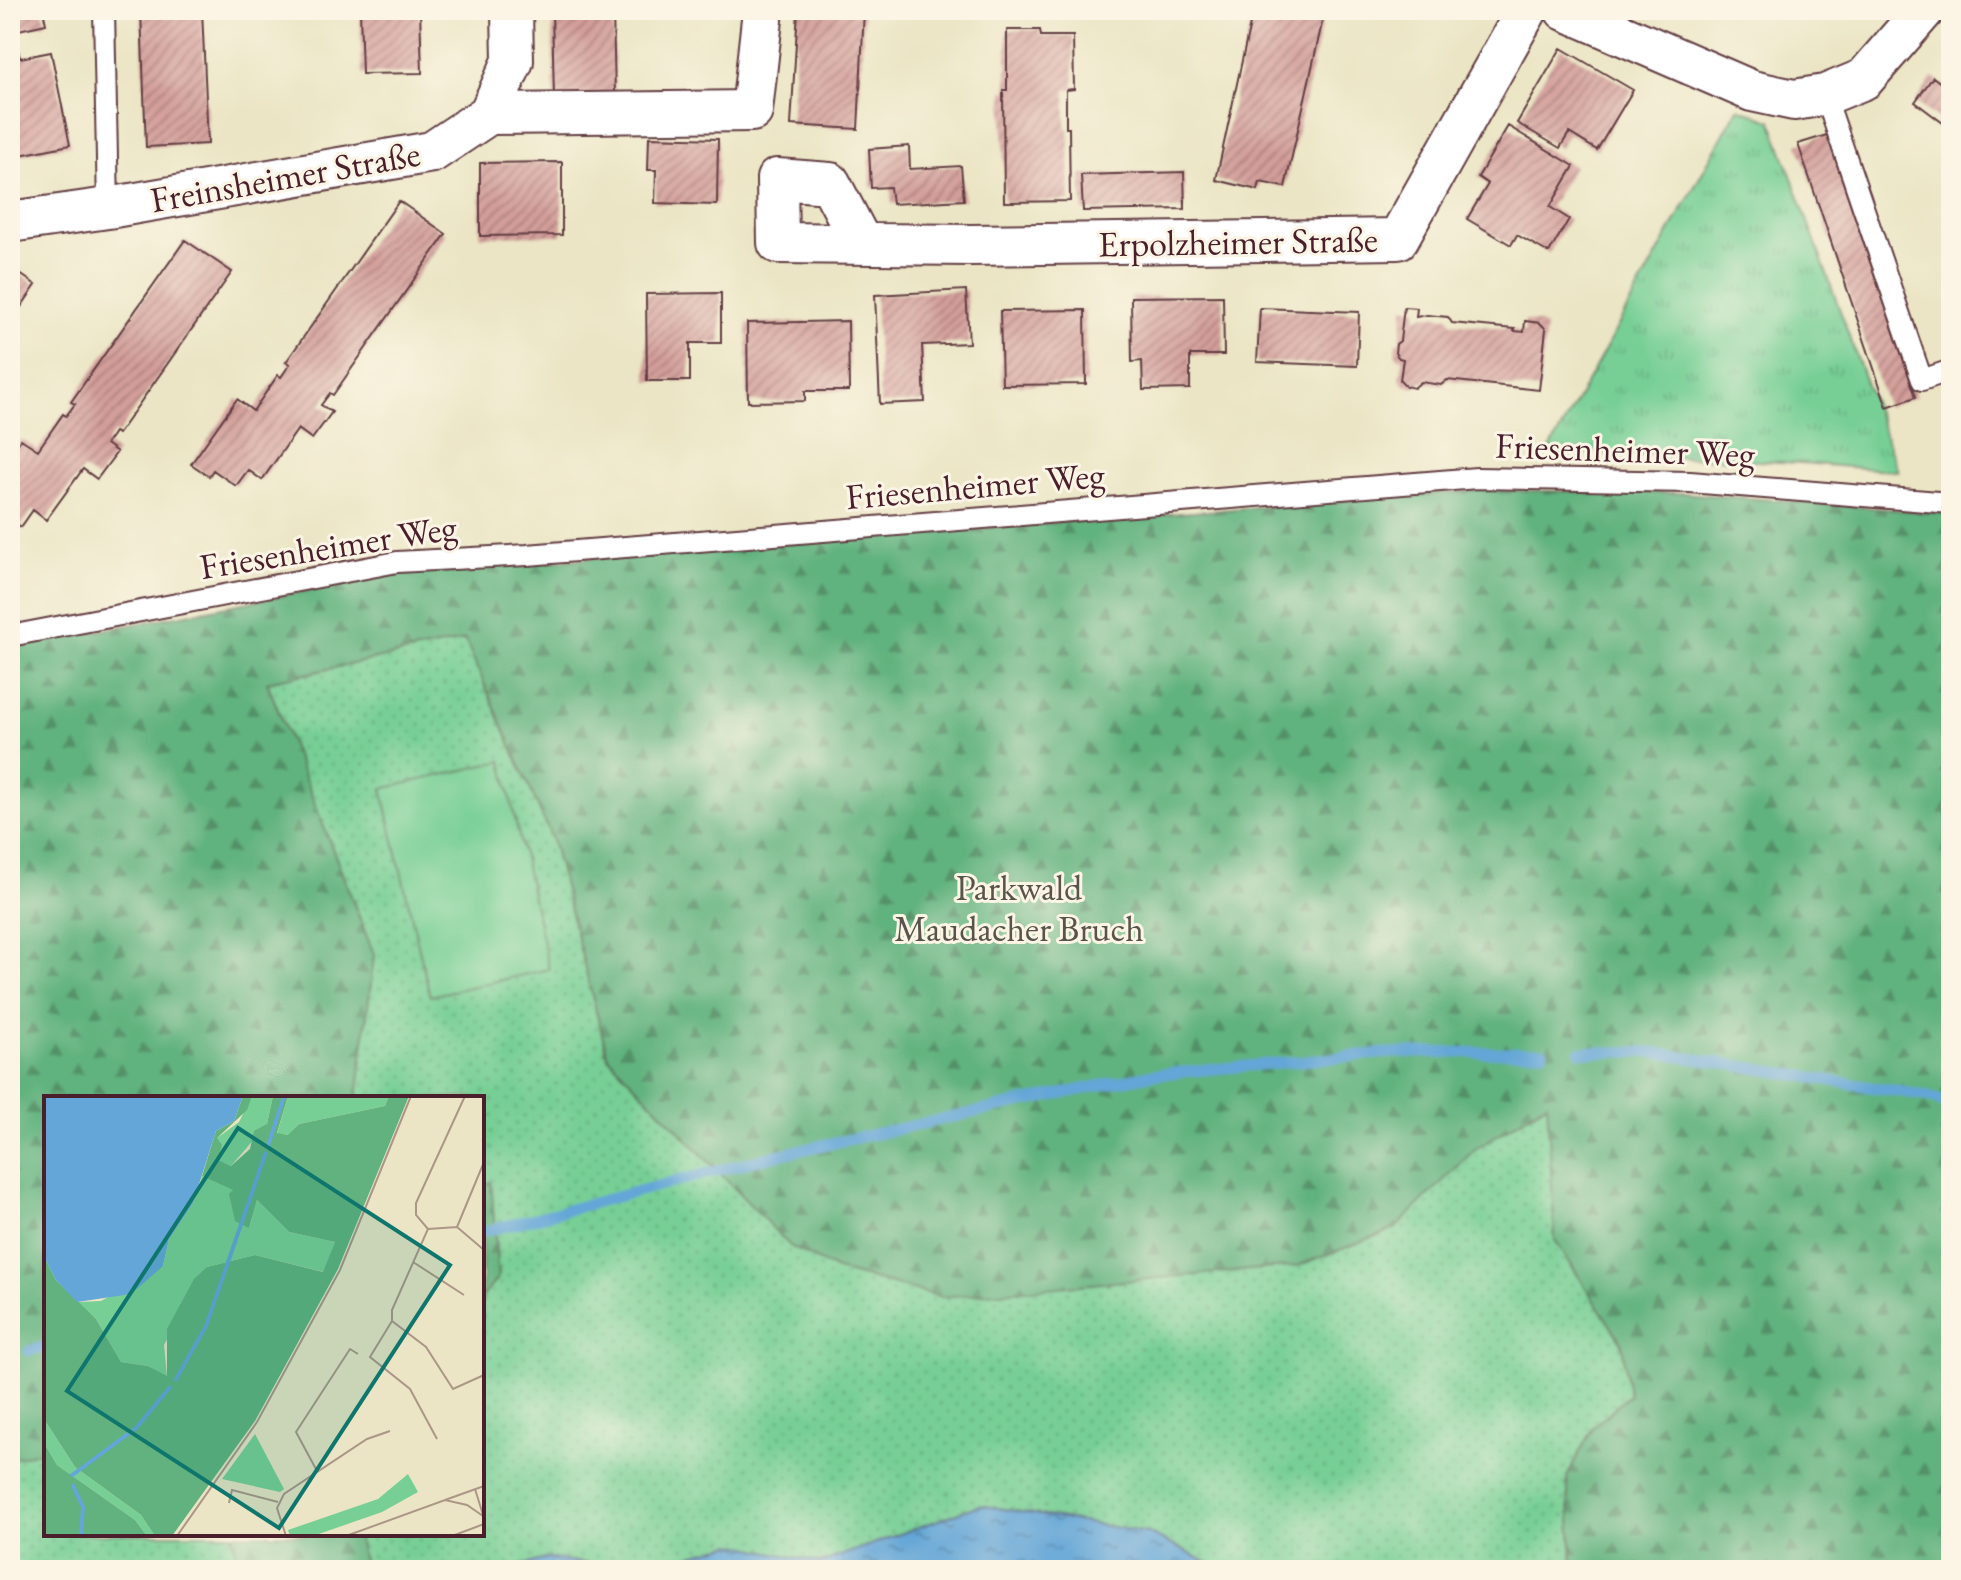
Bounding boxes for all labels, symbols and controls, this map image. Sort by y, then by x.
street label: Freinsheimer Straße [146,130,424,223]
street label: Erpolzheimer Straße [1098,216,1378,267]
street label: Friesenheimer Weg [1494,421,1756,478]
street label: Friesenheimer Weg [844,451,1107,520]
street label: Friesenheimer Weg [196,503,460,590]
park label: Parkwald Maudacher Bruch [894,864,1144,952]
inset map [44,1096,484,1536]

